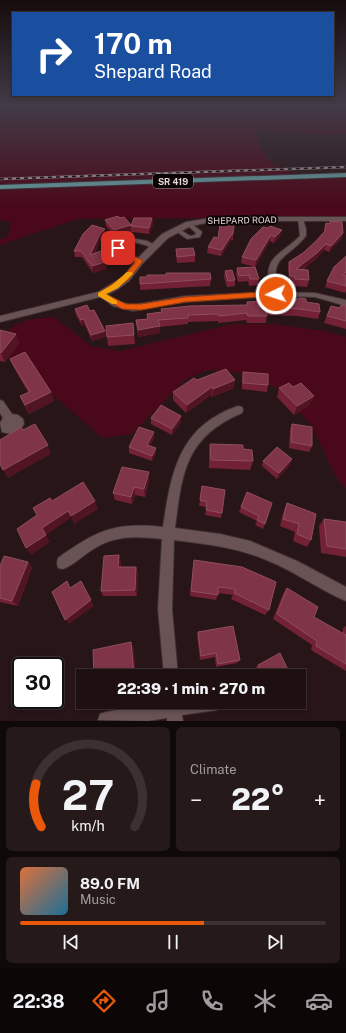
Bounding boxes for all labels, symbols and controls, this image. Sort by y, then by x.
text: 170 m [94,27,173,60]
icon: right [28,28,80,80]
text: Shepard Road [94,61,212,82]
road number: SR 419 [153,174,193,188]
street label: SHEPARD ROAD [207,214,277,226]
pin [101,231,135,265]
icon: arrive [107,237,129,259]
position arrow [255,273,297,315]
speed limit sign: 30 [12,657,64,709]
text: 22:39 · 1 min · 270 m [117,680,265,697]
text: Climate [190,762,237,777]
text: 27 [62,770,114,819]
text: 22° [231,781,285,817]
text: − [190,787,202,813]
text: + [314,787,326,813]
text: km/h [71,817,105,834]
text: 89.0 FM [80,875,140,892]
text: Music [80,892,116,907]
icon: previous [60,931,82,953]
icon: pause [162,931,184,953]
icon: next [264,931,286,953]
icon: directions [90,987,118,1015]
icon: music [144,987,172,1015]
icon: phone [198,987,226,1015]
icon: climate [251,987,279,1015]
icon: car [305,987,333,1015]
text: 22:38 [13,991,65,1012]

